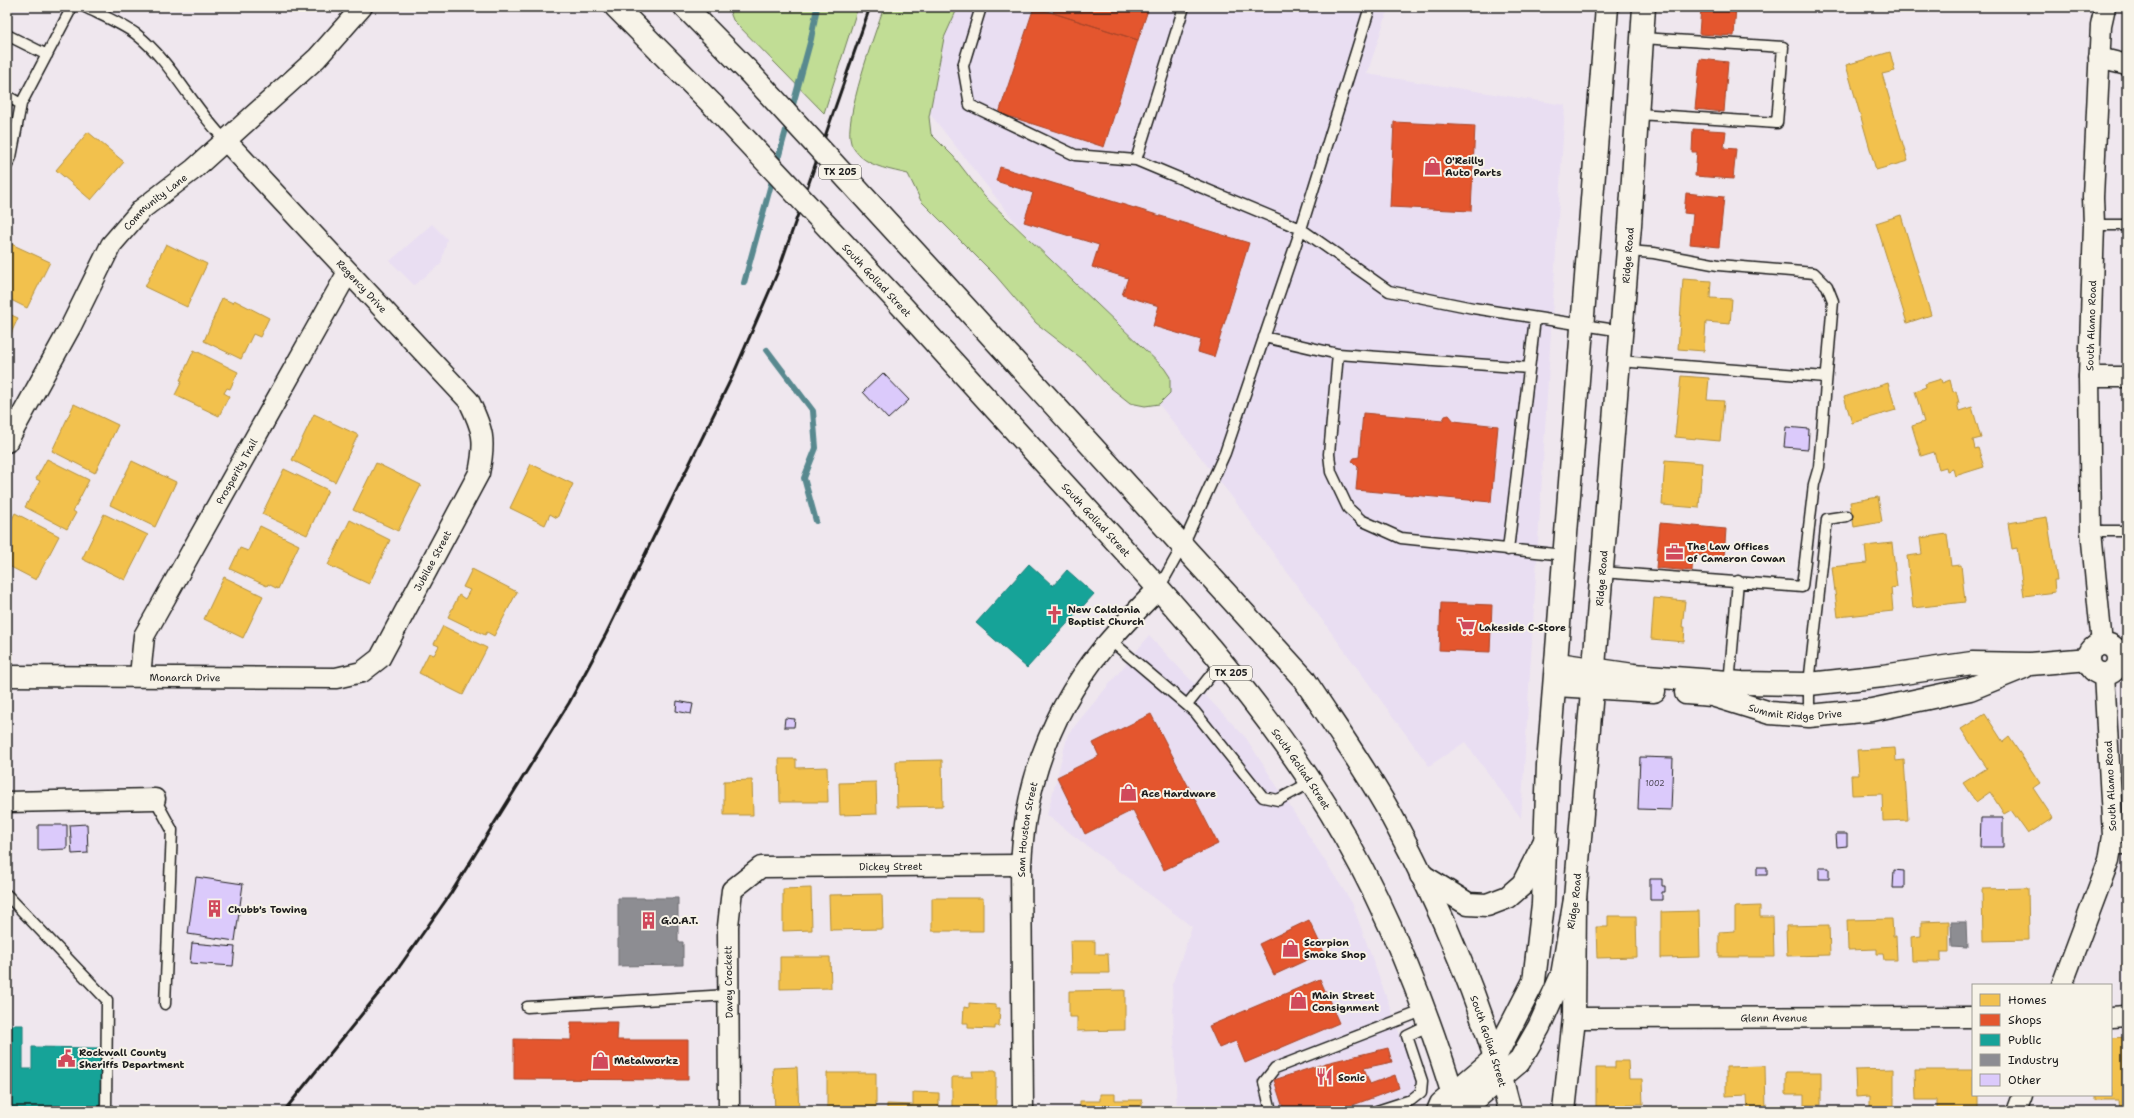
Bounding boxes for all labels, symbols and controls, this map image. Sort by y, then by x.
place label: O'Reilly Auto Parts [1445,154,1502,179]
shop icon: O'Reilly Auto Parts [1422,156,1442,176]
road number: TX 205 [819,165,861,179]
street label: Community Lane [121,171,190,233]
street label: Ridge Road [1619,226,1637,284]
street label: South Goliad Street [839,241,914,320]
street label: Regency Drive [334,257,390,316]
street label: South Alamo Road [2083,279,2099,371]
street label: Prosperity Trail [213,436,260,507]
street label: South Goliad Street [1059,480,1133,560]
street label: Jubilee Street [411,528,454,594]
place label: The Law Offices of Cameron Cowan [1687,540,1786,565]
office icon: The Law Offices of Cameron Cowan [1664,542,1684,562]
street label: Ridge Road [1593,549,1610,607]
place label: New Caldonia Baptist Church [1068,603,1144,628]
church icon: New Caldonia Baptist Church [1045,605,1065,625]
supermarket icon: Lakeside C-Store [1456,617,1476,637]
place label: Lakeside C-Store [1479,621,1566,634]
road number: TX 205 [1210,666,1252,680]
street label: Monarch Drive [149,671,221,684]
street label: Summit Ridge Drive [1747,701,1843,723]
street label: South Goliad Street [1269,726,1333,812]
street label: South Alamo Road [2102,740,2119,832]
house number: 1002 [1645,778,1665,789]
street label: Sam Houston Street [1015,780,1041,877]
shop icon: Ace Hardware [1118,783,1138,803]
place label: Ace Hardware [1141,787,1216,800]
street label: Dickey Street [859,860,923,873]
street label: Ridge Road [1564,872,1584,930]
building icon: Chubb's Towing [205,899,225,919]
place label: Chubb's Towing [228,903,307,916]
building icon: G.O.A.T. [638,910,658,930]
place label: G.O.A.T. [661,914,698,927]
place label: Scorpion Smoke Shop [1304,936,1366,961]
shop icon: Scorpion Smoke Shop [1281,938,1301,958]
street label: Davey Crockett [721,946,736,1018]
legend [1972,984,2112,1096]
place label: Main Street Consignment [1312,989,1379,1014]
shop icon: Main Street Consignment [1289,991,1309,1011]
text: Homes [2008,992,2047,1008]
street label: South Goliad Street [1467,994,1509,1089]
street label: Glenn Avenue [1740,1011,1808,1025]
text: Shops [2008,1012,2042,1028]
text: Public [2008,1032,2042,1048]
place label: Rockwall County Sheriffs Department [79,1046,185,1071]
public building icon: Rockwall County Sheriffs Department [56,1048,76,1068]
shop icon: Metalworkz [591,1050,611,1070]
text: Industry [2008,1052,2059,1068]
place label: Metalworkz [614,1054,678,1067]
restaurant icon: Sonic [1315,1067,1335,1087]
place label: Sonic [1338,1071,1365,1084]
text: Other [2008,1072,2042,1088]

